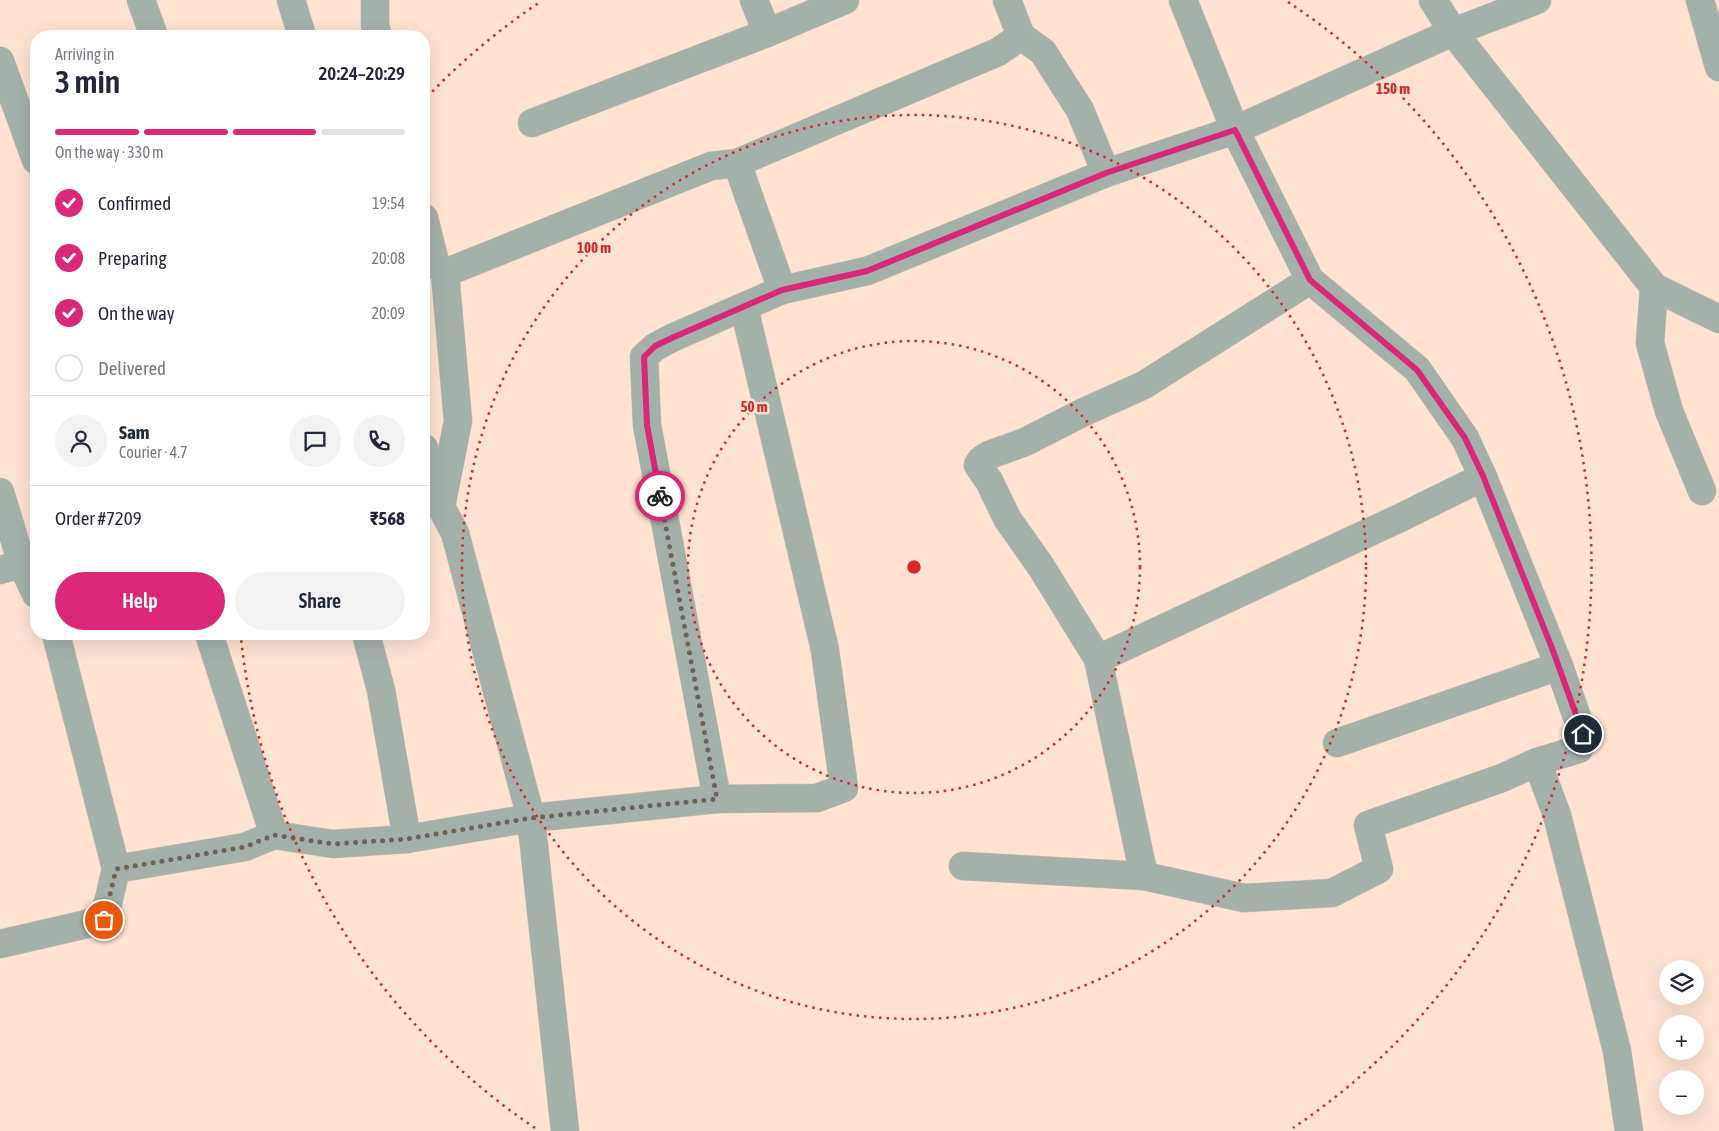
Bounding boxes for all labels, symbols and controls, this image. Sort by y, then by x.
text: Arriving in [55,45,115,63]
text: 20:24–20:29 [318,62,405,84]
text: 3 min [55,63,120,100]
text: 150 m [1376,80,1410,97]
text: On the way · 330 m [55,143,164,161]
icon: check [55,189,83,217]
text: Confirmed [98,192,171,214]
text: 19:54 [372,194,405,212]
text: 100 m [577,239,611,256]
icon: check [55,244,83,272]
text: Preparing [98,247,167,269]
text: 20:08 [371,249,405,267]
icon: check [55,299,83,327]
text: On the way [98,302,175,324]
text: 20:09 [371,304,405,322]
text: Delivered [98,357,166,379]
text: 50 m [741,398,768,415]
button: person [55,415,107,467]
button: chat [289,415,341,467]
button: phone [353,415,405,467]
text: Sam [119,421,150,443]
text: Courier · 4.7 [119,443,188,461]
courier [635,471,685,521]
icon: bike [646,482,674,510]
text: Order #7209 [55,507,142,529]
text: ₹568 [370,507,405,529]
centre of rings [905,558,923,576]
button: Help [55,572,225,630]
button: Share [235,572,405,630]
pin [1562,713,1604,755]
icon: home [1569,720,1597,748]
pin [83,899,125,941]
icon: bag [90,906,118,934]
map controls [1659,960,1704,1115]
button: layers [1659,960,1704,1005]
button: + [1659,1015,1704,1060]
button: − [1659,1070,1704,1115]

